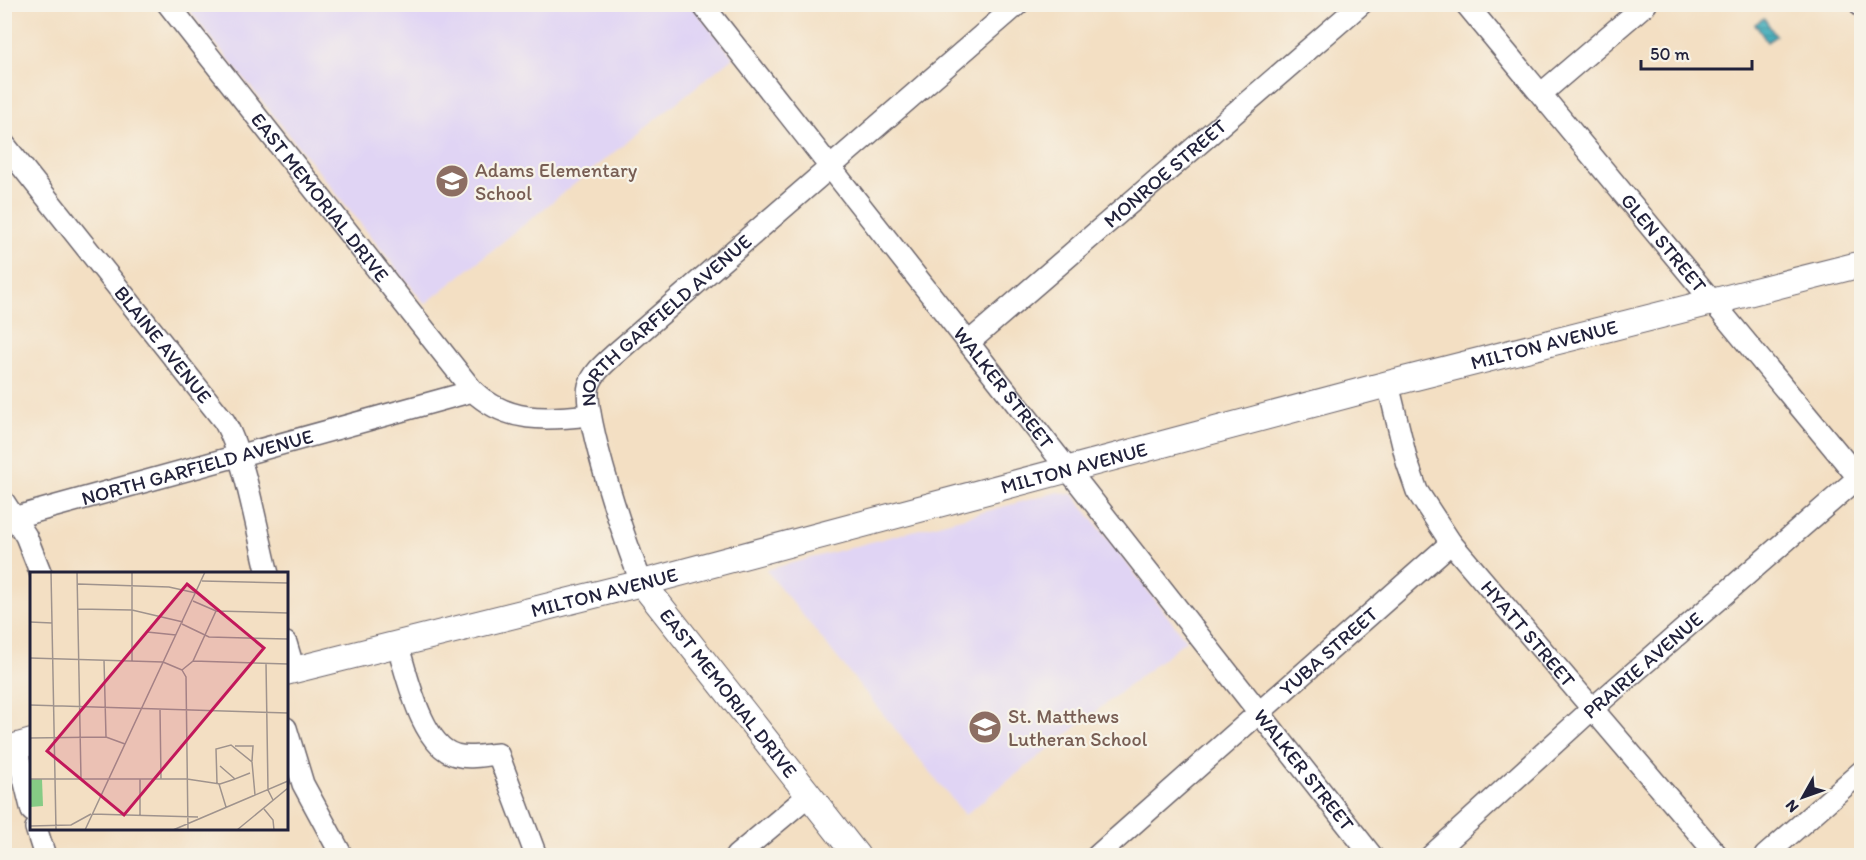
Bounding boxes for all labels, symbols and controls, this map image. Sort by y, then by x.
scale bar [1641,33,1752,71]
text: 50 m [1650,43,1690,65]
street label: EAST MEMORIAL DRIVE [246,108,394,287]
street label: MONROE STREET [1099,114,1231,233]
place label: Adams Elementary School [475,158,638,205]
school or university icon: Adams Elementary School [434,163,470,199]
street label: GLEN STREET [1616,188,1712,297]
street label: NORTH GARFIELD AVENUE [575,229,756,408]
street label: BLAINE AVENUE [109,281,217,408]
street label: MILTON AVENUE [1468,314,1620,375]
street label: WALKER STREET [948,322,1059,453]
street label: NORTH GARFIELD AVENUE [79,424,316,510]
street label: MILTON AVENUE [998,437,1150,499]
street label: MILTON AVENUE [528,562,680,622]
inset map [30,572,288,830]
street label: HYATT STREET [1476,575,1580,692]
street label: YUBA STREET [1275,602,1382,701]
street label: EAST MEMORIAL DRIVE [655,603,803,782]
street label: PRAIRIE AVENUE [1578,607,1707,724]
place label: St. Matthews Lutheran School [1008,704,1148,751]
street label: WALKER STREET [1249,704,1359,835]
school or university icon: St. Matthews Lutheran School [967,709,1003,745]
north arrow [1773,767,1833,827]
text: N [1781,796,1803,817]

